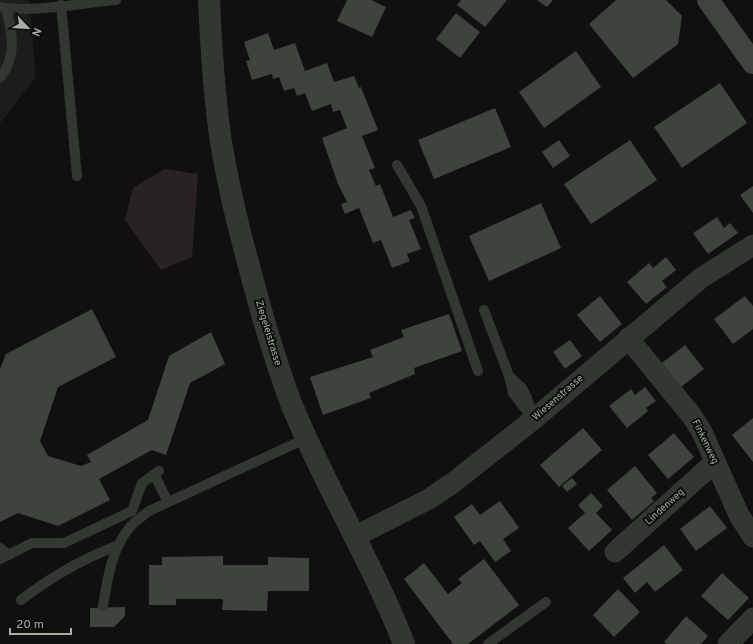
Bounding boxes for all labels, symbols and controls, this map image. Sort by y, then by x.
north arrow [8,8,48,48]
text: N [28,25,44,38]
street label: Ziegeleistrasse [252,299,284,367]
street label: Wiesenstrasse [530,372,586,424]
street label: Finkenweg [689,418,721,466]
street label: Lindenweg [643,486,687,528]
scale bar [10,610,71,636]
text: 20 m [16,617,44,633]

